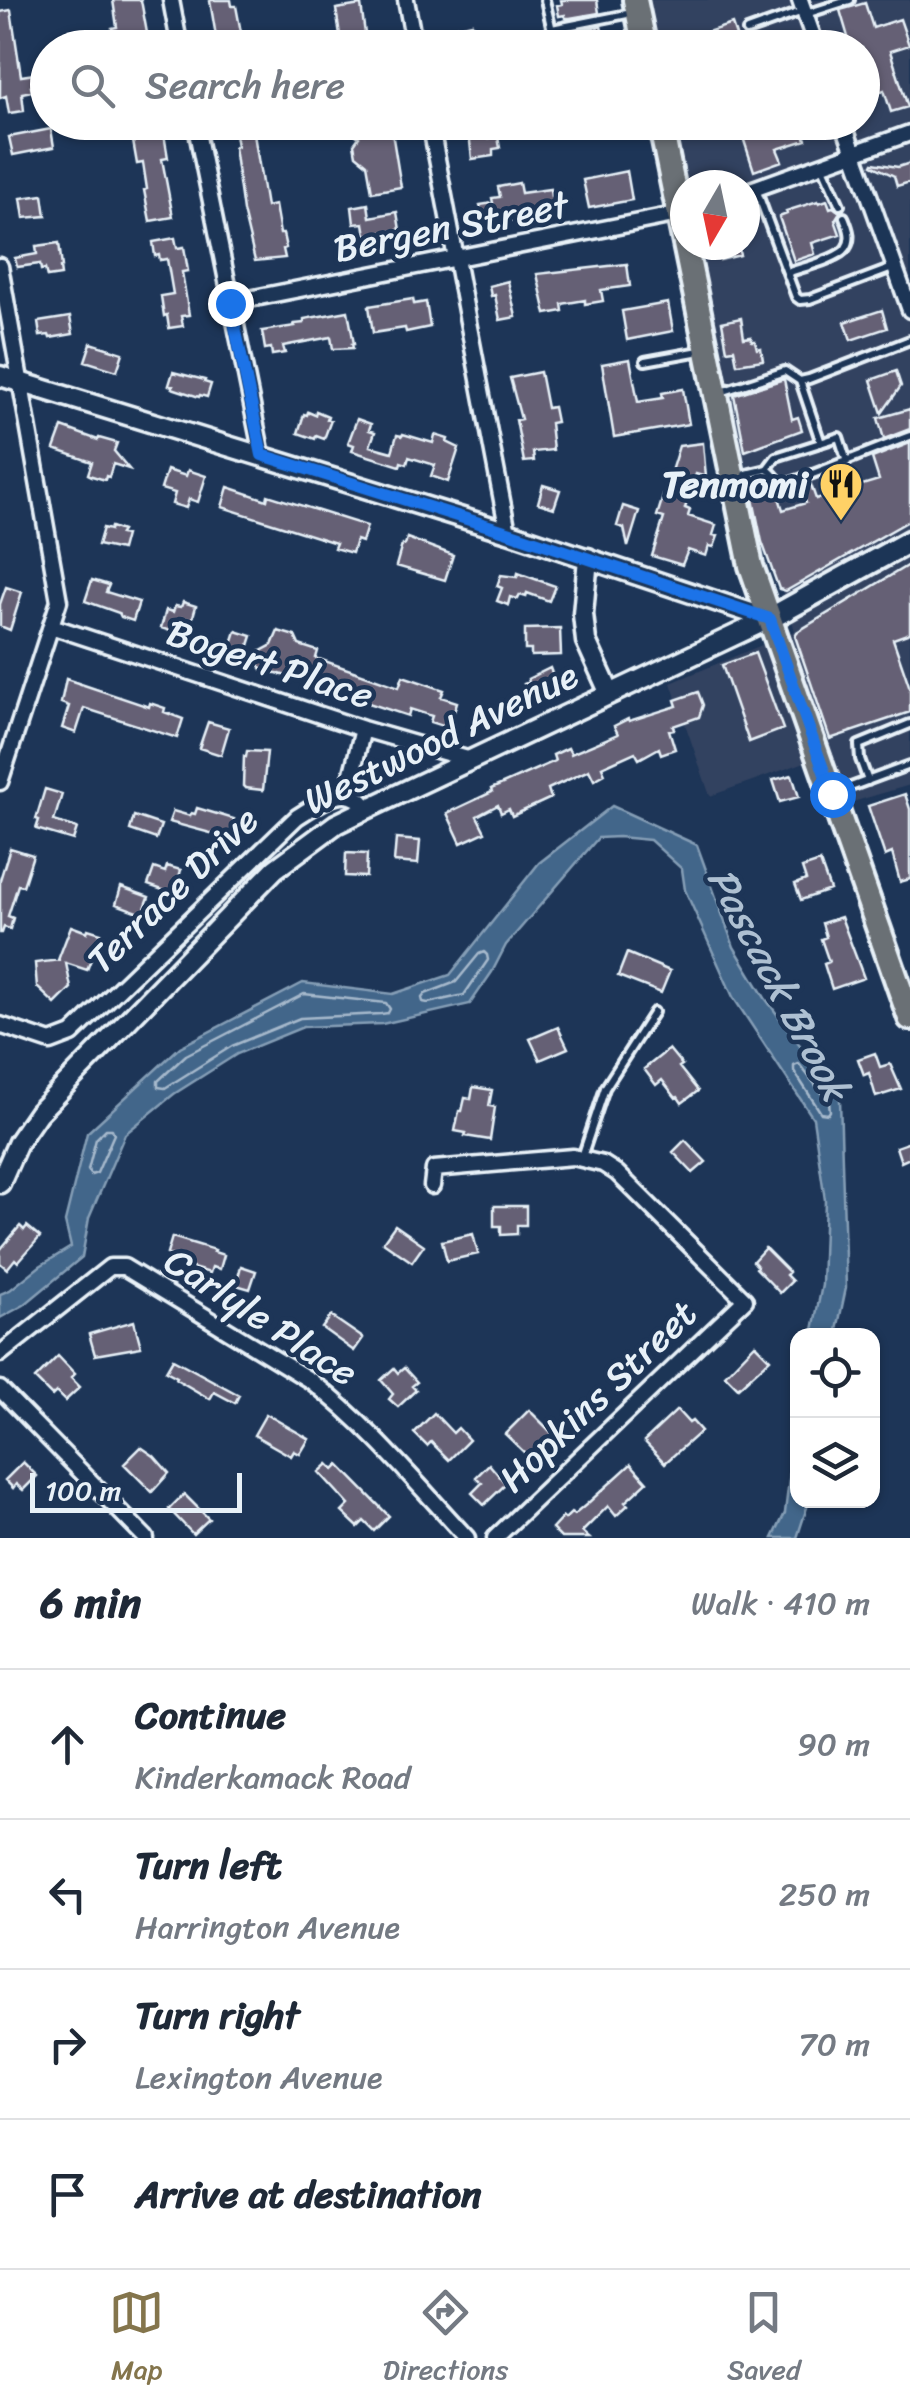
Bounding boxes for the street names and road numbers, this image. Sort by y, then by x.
street label: Bergen Street [328,171,576,283]
street label: Bogert Place [158,599,382,729]
street label: Westwood Avenue [292,642,590,834]
street label: Terrace Drive [70,789,276,991]
street label: Carlyle Place [150,1229,372,1405]
street label: Hopkins Street [482,1283,714,1509]

